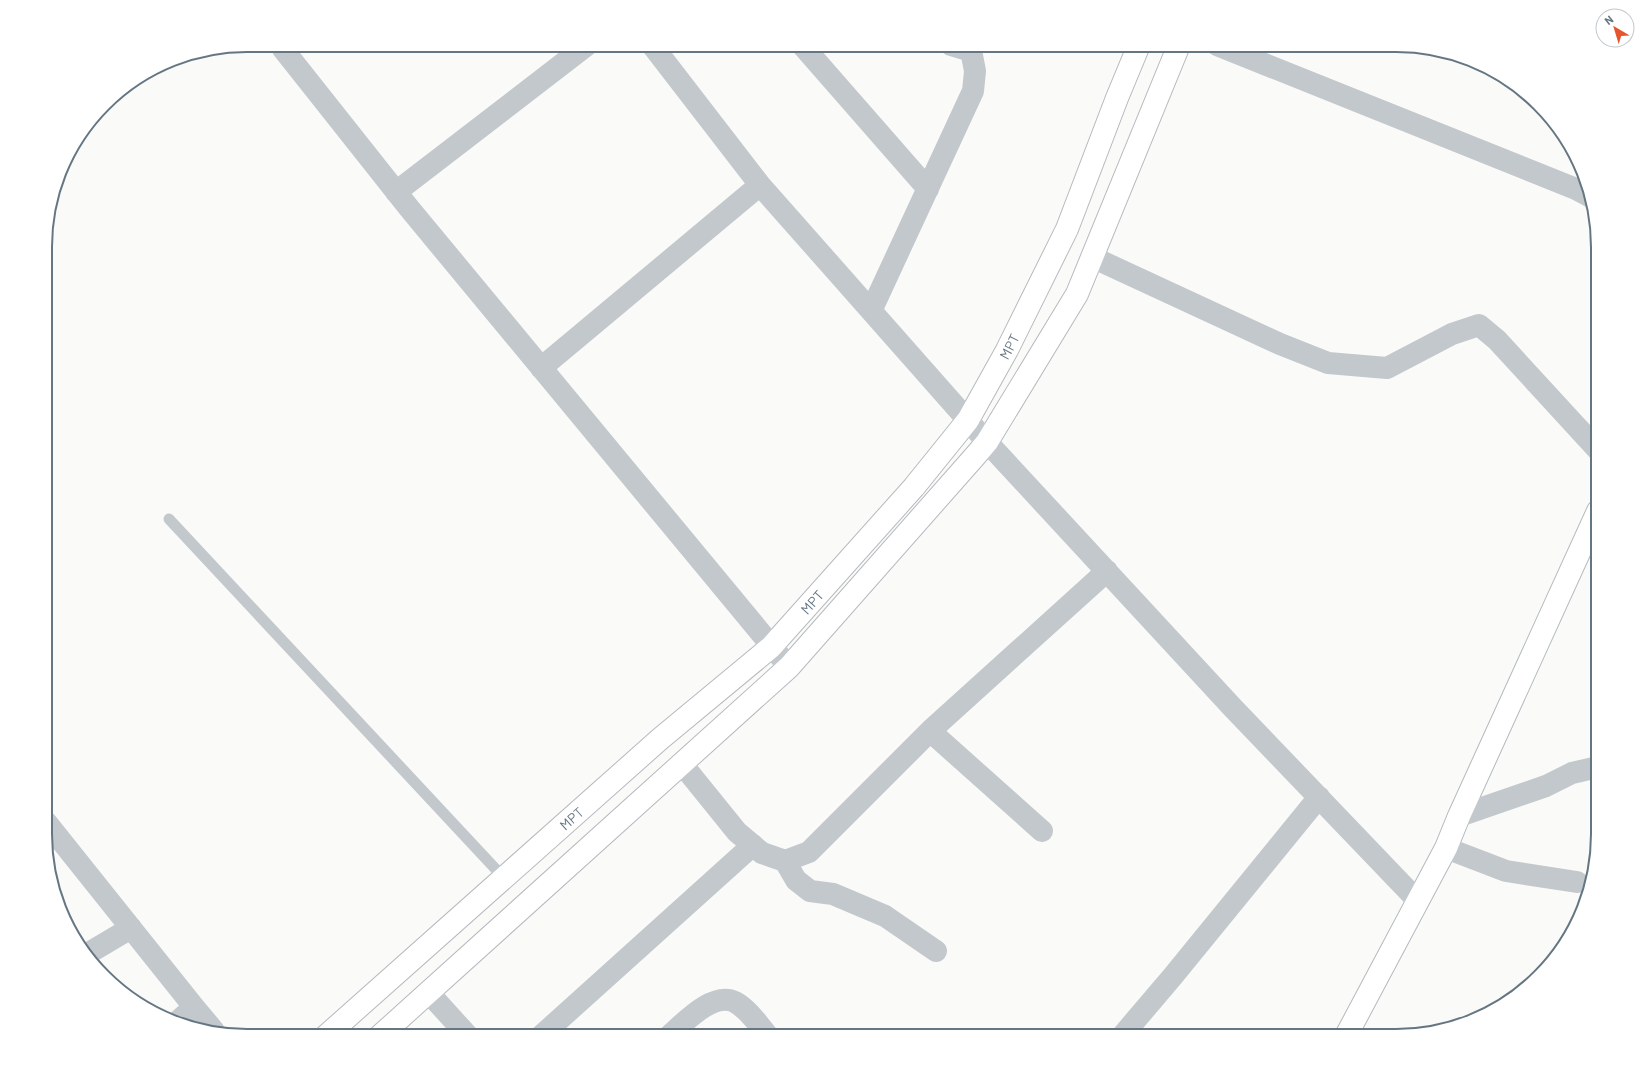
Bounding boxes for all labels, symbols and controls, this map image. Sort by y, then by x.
north arrow [1595,8,1635,48]
text: N [1602,12,1615,27]
street label: MPT [995,331,1022,362]
street label: MPT [796,586,827,617]
street label: MPT [556,803,587,833]

